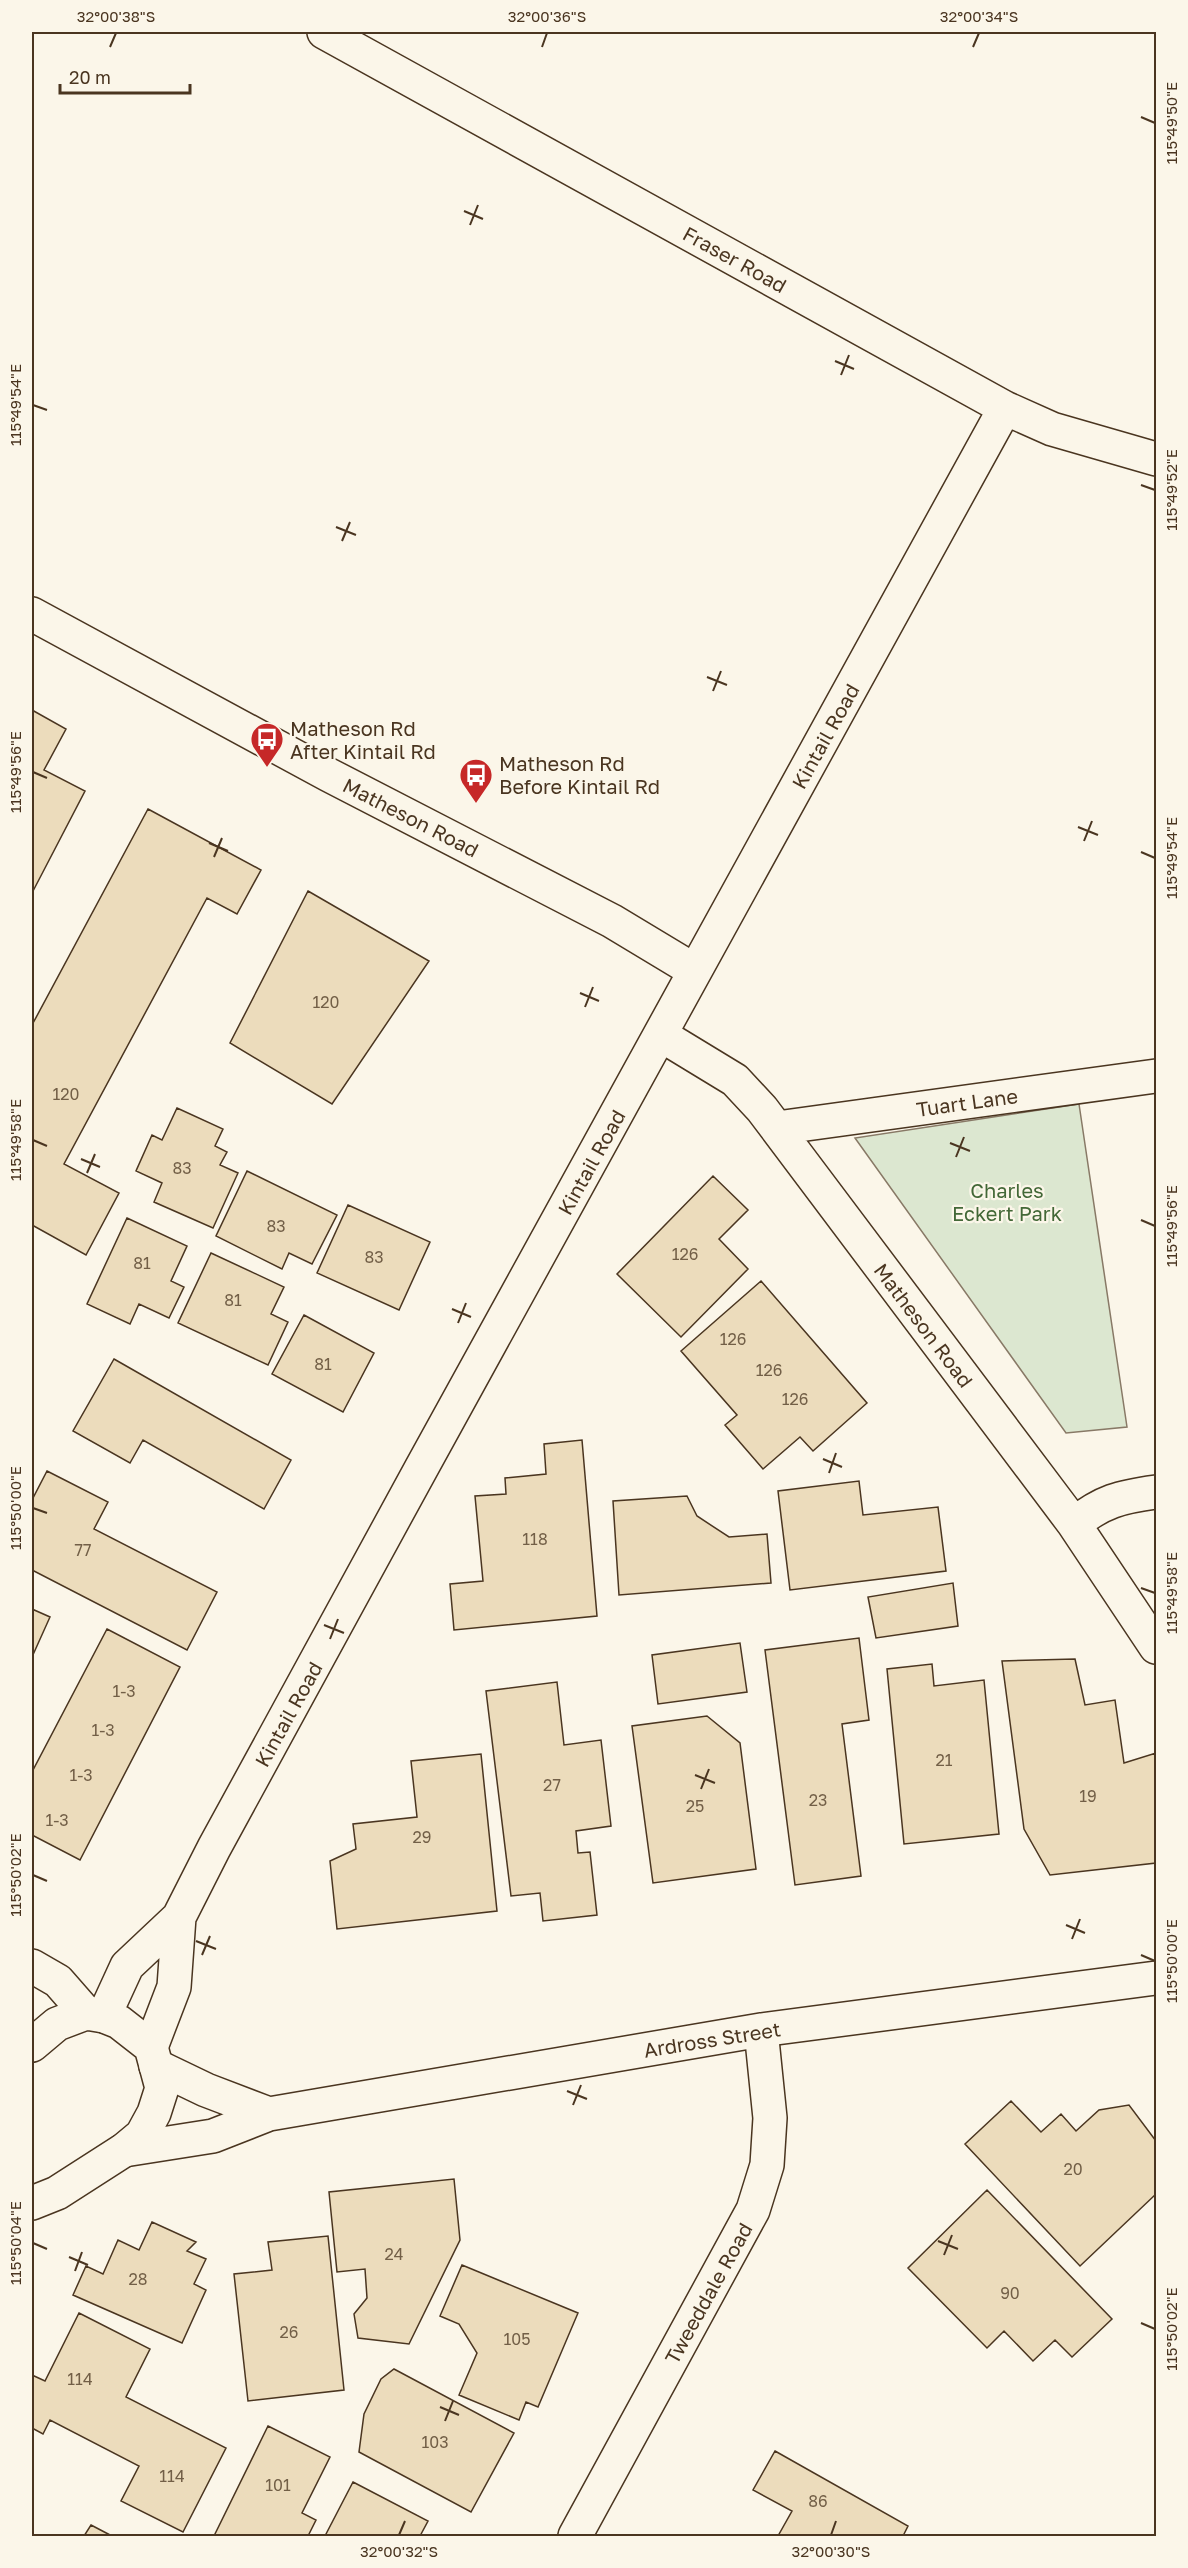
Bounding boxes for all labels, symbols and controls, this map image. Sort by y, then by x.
text: 32°00'38"S [77,7,155,25]
text: 32°00'36"S [508,7,586,25]
text: 32°00'34"S [940,7,1018,25]
scale bar [60,57,190,95]
text: 20 m [69,66,111,88]
text: 115°49'50"E [1162,82,1180,164]
street label: Fraser Road [679,221,791,297]
text: 115°49'54"E [6,364,24,446]
text: 115°49'52"E [1162,449,1180,531]
street label: Kintail Road [786,679,864,793]
place label: Matheson Rd After Kintail Rd [290,716,436,763]
bus stop icon: Matheson Rd After Kintail Rd [249,721,285,768]
text: 115°49'56"E [6,731,24,813]
place label: Matheson Rd Before Kintail Rd [499,751,660,798]
bus stop icon: Matheson Rd Before Kintail Rd [458,757,494,804]
street label: Matheson Road [339,772,483,862]
text: 115°49'54"E [1162,817,1180,899]
house number: 120 [313,992,339,1012]
street label: Tuart Lane [915,1083,1019,1121]
house number: 120 [53,1084,79,1104]
text: 115°49'58"E [6,1099,24,1181]
street label: Kintail Road [552,1105,630,1219]
house number: 83 [172,1158,192,1178]
park label: Charles Eckert Park [952,1178,1062,1225]
text: 115°49'56"E [1162,1185,1180,1267]
house number: 83 [266,1216,286,1236]
house number: 126 [672,1244,698,1264]
house number: 83 [364,1247,384,1267]
house number: 81 [133,1253,151,1273]
street label: Matheson Road [870,1258,978,1392]
house number: 81 [224,1290,242,1310]
house number: 126 [720,1329,746,1349]
house number: 81 [314,1354,332,1374]
house number: 126 [756,1360,782,1380]
house number: 126 [782,1389,808,1409]
text: 115°50'00"E [6,1466,24,1550]
house number: 118 [522,1529,548,1549]
house number: 77 [75,1540,91,1560]
text: 115°49'58"E [1162,1552,1180,1634]
street label: Kintail Road [249,1657,327,1771]
house number: 1-3 [112,1681,136,1701]
house number: 1-3 [91,1720,115,1740]
house number: 21 [935,1750,953,1770]
house number: 1-3 [69,1765,93,1785]
house number: 27 [543,1775,561,1795]
house number: 19 [1079,1786,1097,1806]
house number: 23 [809,1790,827,1810]
house number: 25 [686,1796,704,1816]
house number: 1-3 [45,1810,69,1830]
house number: 29 [413,1827,431,1847]
text: 115°50'02"E [6,1833,24,1917]
text: 115°50'00"E [1162,1919,1180,2003]
street label: Ardross Street [642,2016,782,2062]
house number: 20 [1063,2159,1083,2179]
text: 115°50'04"E [6,2201,24,2285]
street label: Tweeddale Road [659,2218,757,2368]
house number: 24 [384,2244,404,2264]
house number: 28 [128,2269,148,2289]
house number: 90 [1000,2283,1020,2303]
text: 115°50'02"E [1162,2287,1180,2371]
house number: 26 [280,2322,298,2342]
house number: 105 [504,2329,530,2349]
house number: 114 [67,2369,93,2389]
house number: 103 [421,2432,449,2452]
house number: 114 [159,2466,185,2486]
house number: 101 [265,2475,291,2495]
house number: 86 [808,2491,828,2511]
text: 32°00'32"S [360,2542,438,2560]
text: 32°00'30"S [792,2542,870,2560]

